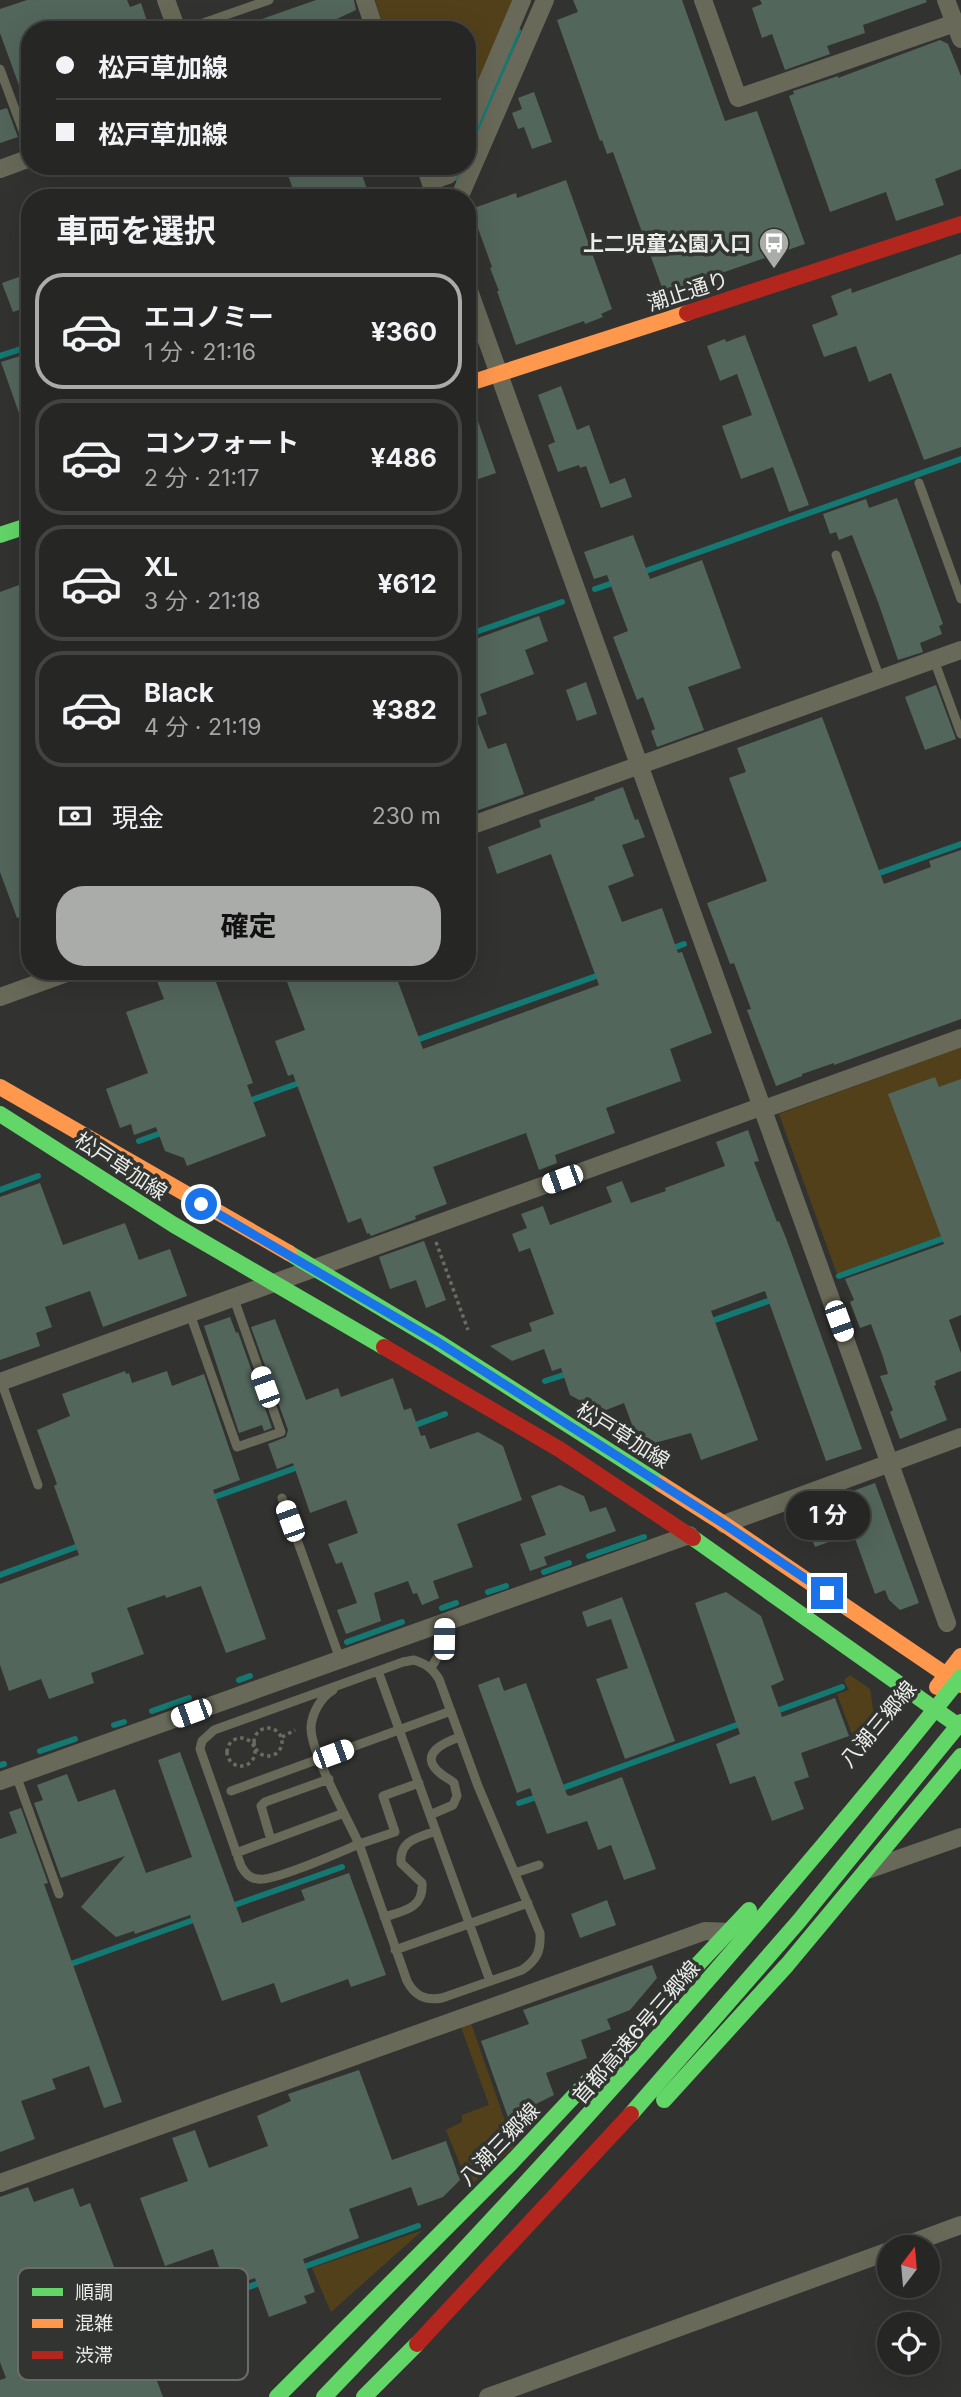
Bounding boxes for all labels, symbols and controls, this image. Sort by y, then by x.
text: 松戸草加線 [98,52,228,83]
text: 松戸草加線 [98,119,228,150]
text: 車両を選択 [56,211,216,250]
bus stop icon: 上二児童公園入口 [757,226,791,270]
place label: 上二児童公園入口 [583,231,751,256]
street label: 潮止通り [644,266,732,316]
icon: car [60,300,123,363]
text: エコノミー [144,301,274,332]
text: ¥360 [371,316,437,347]
text: 1 分 · 21:16 [144,338,256,366]
icon: car [60,426,123,489]
text: コンフォート [144,427,299,458]
text: ¥486 [371,442,437,473]
text: 2 分 · 21:17 [144,464,259,492]
text: XL [144,551,178,582]
icon: car [60,552,123,615]
text: ¥612 [378,568,437,599]
text: 3 分 · 21:18 [144,587,261,615]
text: Black [144,677,214,708]
icon: car [60,678,123,741]
text: ¥382 [372,694,437,725]
text: 4 分 · 21:19 [144,713,262,741]
icon: cash [56,797,94,835]
text: 現金 [112,802,164,833]
text: 230 m [372,802,441,830]
button: 確定 [56,886,441,966]
street label: 松戸草加線 [70,1127,172,1205]
car [539,1162,586,1196]
route start [185,1188,217,1220]
car [822,1298,857,1344]
car [248,1364,283,1410]
street label: 松戸草加線 [572,1397,674,1473]
callout: 1 分 [785,1492,869,1540]
car [273,1498,308,1544]
text: 1 分 [809,1501,847,1529]
route end [811,1577,843,1609]
car [434,1618,455,1660]
street label: 八潮三郷線 [835,1676,921,1772]
car [168,1696,215,1730]
car [310,1737,357,1771]
street label: 首都高速6号三郷線 [567,1955,705,2109]
street label: 八潮三郷線 [454,2098,544,2190]
north arrow [877,2235,940,2298]
map controls [877,2235,940,2375]
legend [18,2268,248,2380]
text: 順調 [75,2281,113,2304]
text: 混雑 [75,2312,113,2335]
button: locate [877,2312,940,2375]
text: 渋滞 [75,2344,113,2367]

